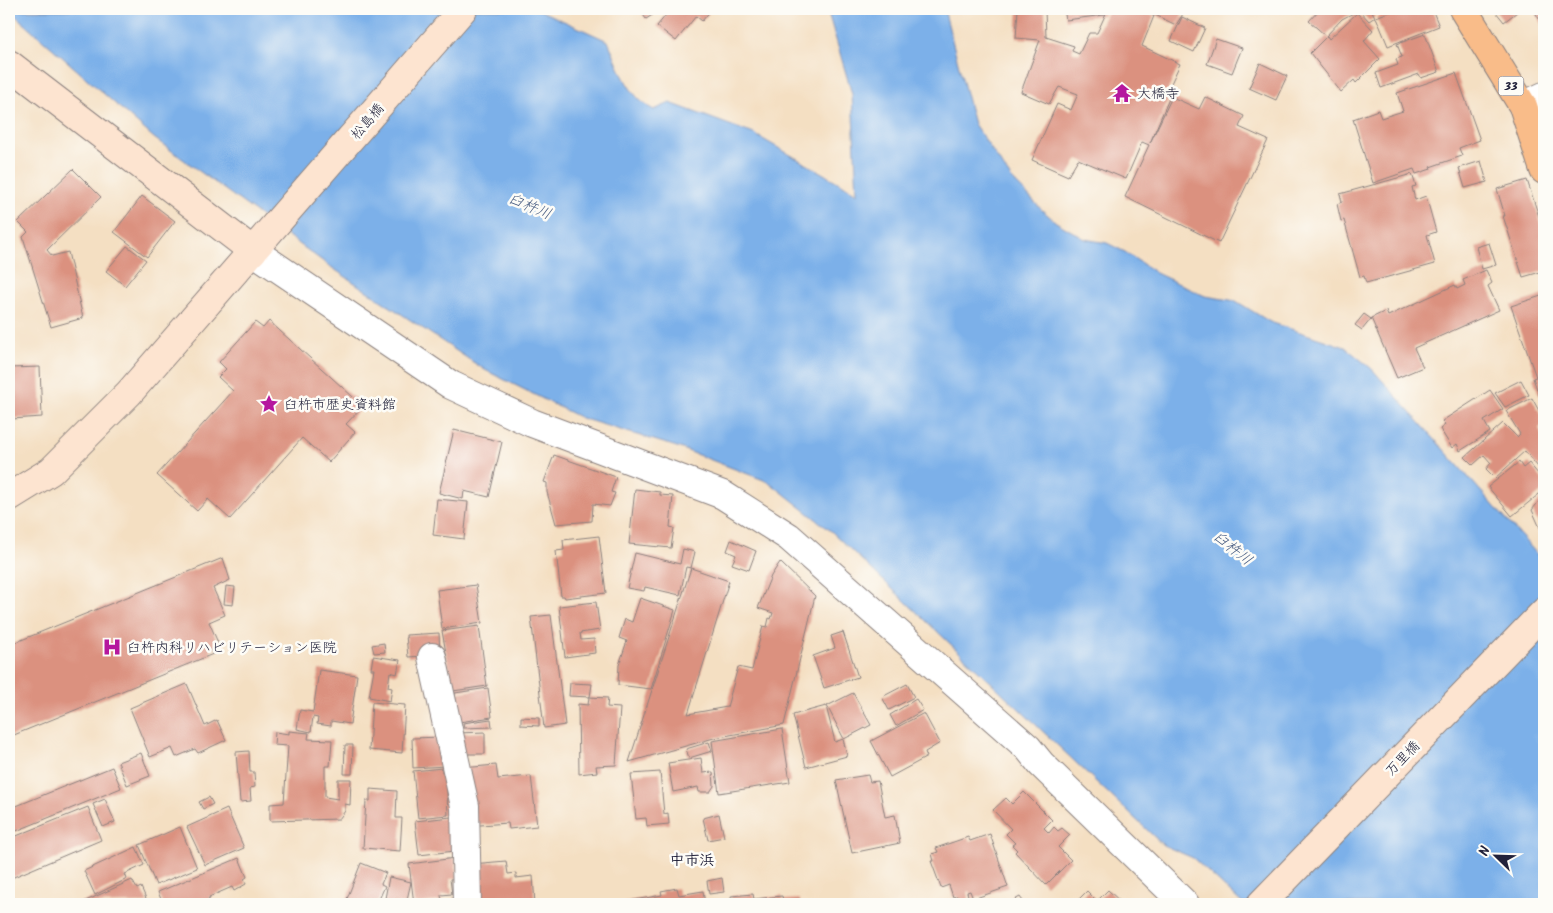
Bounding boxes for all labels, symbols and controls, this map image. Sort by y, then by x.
road number: 33 [1498,76,1524,95]
temple icon: 大橋寺 [1111,82,1133,104]
place label: 大橋寺 [1137,83,1179,105]
street label: 松島橋 [346,99,390,145]
water label: 臼杵川 [504,187,555,227]
place icon: 臼杵市歴史資料館 [258,393,280,415]
place label: 臼杵市歴史資料館 [284,394,396,416]
water label: 臼杵川 [1207,525,1257,572]
hospital icon: 臼杵内科リハビリテーション医院 [101,636,123,658]
place label: 臼杵内科リハビリテーション医院 [127,637,337,659]
street label: 万里橋 [1380,736,1425,781]
north arrow [1470,830,1520,880]
text: N [1473,843,1497,860]
district label: 中市浜 [669,849,715,873]

